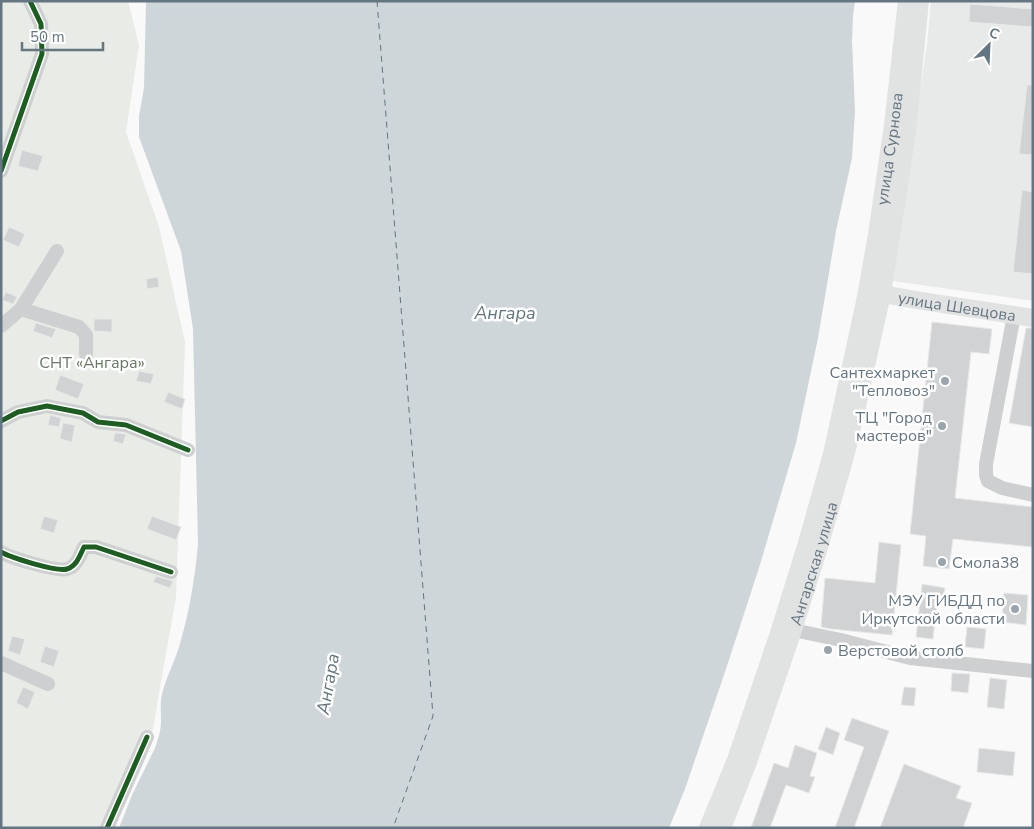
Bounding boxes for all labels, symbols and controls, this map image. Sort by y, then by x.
scale bar [22,20,104,52]
north arrow [964,20,1014,70]
text: С [986,23,1003,44]
text: 50 m [30,27,65,47]
street label: улица Сурнова [871,92,909,206]
street label: улица Шевцова [896,287,1017,327]
water label: Ангара [473,301,536,325]
park label: СНТ «Ангара» [39,352,145,374]
place label: Сантехмаркет "Тепловоз" [829,362,936,402]
marker: Сантехмаркет "Тепловоз" [939,375,951,387]
place label: ТЦ "Город мастеров" [856,407,933,447]
marker: ТЦ "Город мастеров" [936,420,948,432]
street label: Ангарская улица [785,499,843,628]
place label: Смола38 [952,552,1019,574]
marker: Смола38 [936,556,948,568]
place label: МЭУ ГИБДД по Иркутской области [861,590,1005,630]
marker: МЭУ ГИБДД по Иркутской области [1009,603,1021,615]
place label: Верстовой столб [838,640,964,662]
marker: Верстовой столб [822,644,834,656]
water label: Ангара [311,652,345,717]

